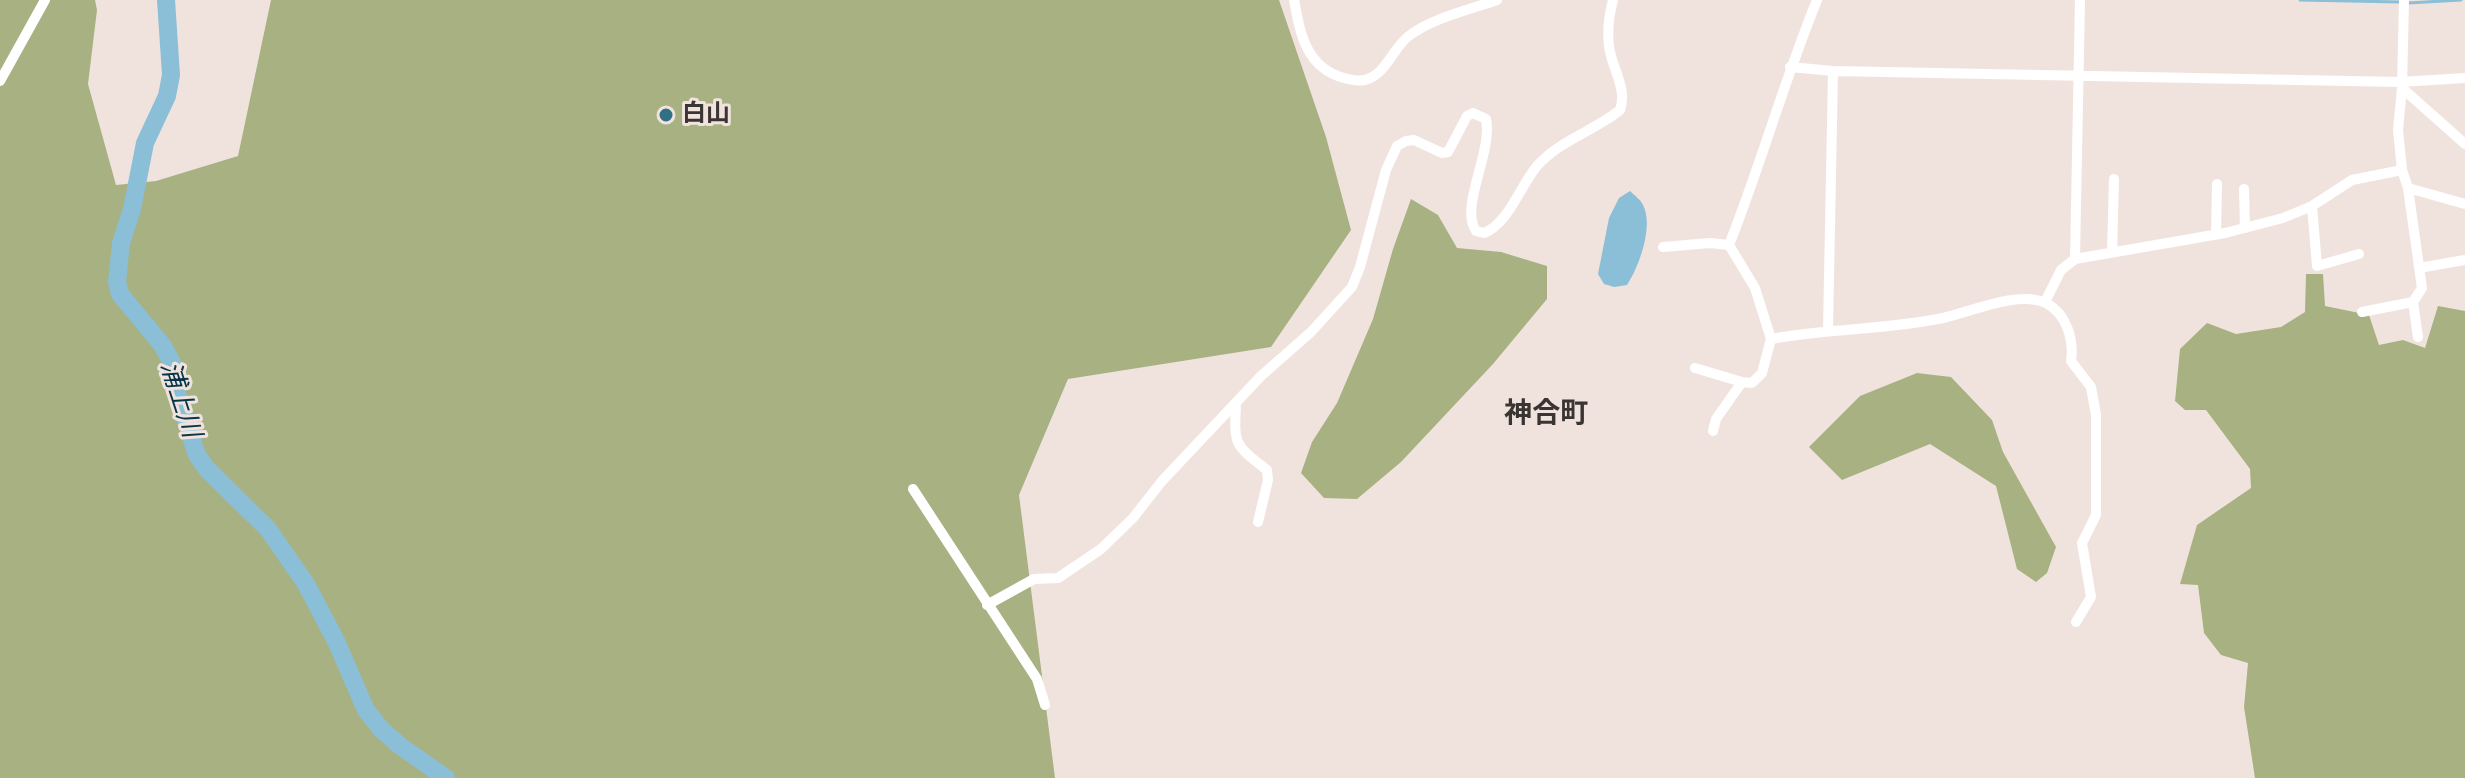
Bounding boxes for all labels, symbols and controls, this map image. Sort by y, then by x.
place label: 白山 [682,101,730,129]
marker: 白山 [657,106,675,124]
water label: 浦上川 [152,358,206,442]
district label: 神合町 [1504,398,1588,432]

